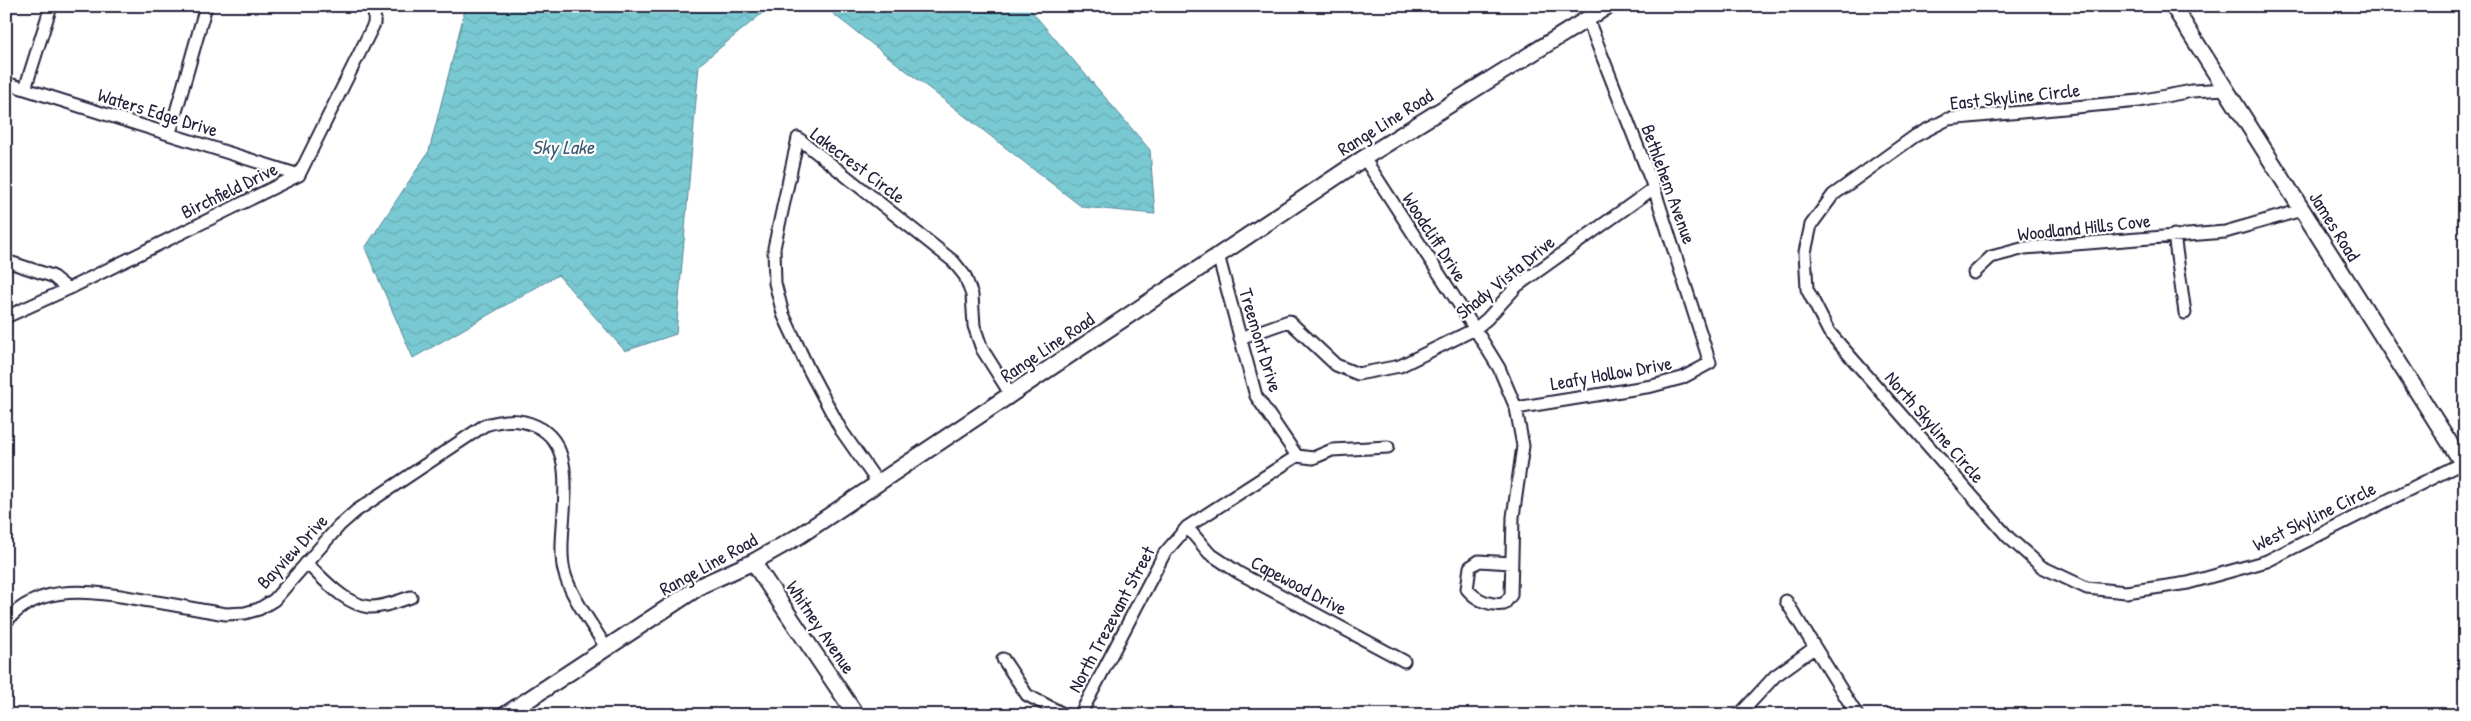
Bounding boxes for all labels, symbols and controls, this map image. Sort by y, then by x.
street label: East Skyline Circle [1949,76,2082,116]
street label: Waters Edge Drive [95,81,222,143]
street label: Range Line Road [1332,82,1438,162]
street label: Lakecrest Circle [805,121,911,209]
street label: Bethlehem Avenue [1635,121,1703,248]
water label: Sky Lake [532,133,595,161]
street label: Birchfield Drive [176,155,282,225]
street label: James Road [2303,186,2367,266]
street label: Woodcliff Drive [1397,187,1474,287]
street label: Woodland Hills Cove [2016,207,2152,247]
street label: Shady Vista Drive [1450,229,1560,325]
street label: Treemont Drive [1233,285,1289,395]
street label: Range Line Road [995,306,1100,388]
street label: Leafy Hollow Drive [1548,349,1674,396]
street label: North Skyline Circle [1879,365,1991,489]
street label: West Skyline Circle [2248,475,2380,557]
street label: Bayview Drive [251,508,334,594]
street label: Range Line Road [654,526,762,602]
street label: North Trezevant Street [1061,541,1161,697]
street label: Capewood Drive [1246,549,1352,621]
street label: Whitney Avenue [780,575,862,679]

